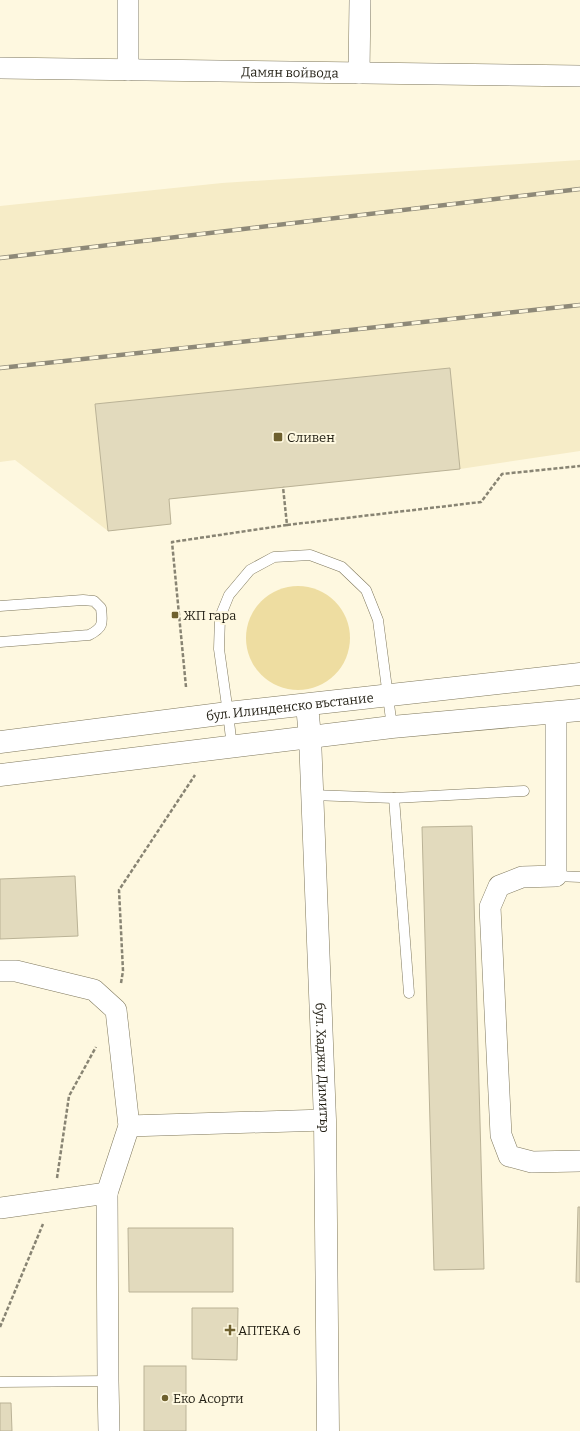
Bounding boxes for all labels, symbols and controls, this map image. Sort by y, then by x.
street label: Дамян войвода [241,64,339,81]
place label: Сливен [287,430,335,445]
marker: Сливен [272,431,284,443]
place label: ЖП гара [183,608,236,623]
marker: ЖП гара [170,610,180,620]
street label: бул. Илинденско въстание [205,690,374,724]
street label: бул. Хаджи Димитър [312,1002,332,1133]
place label: АПТЕКА 6 [238,1323,301,1338]
marker: АПТЕКА 6 [225,1325,235,1335]
place label: Еко Асорти [173,1391,244,1406]
marker: Еко Асорти [160,1393,170,1403]

